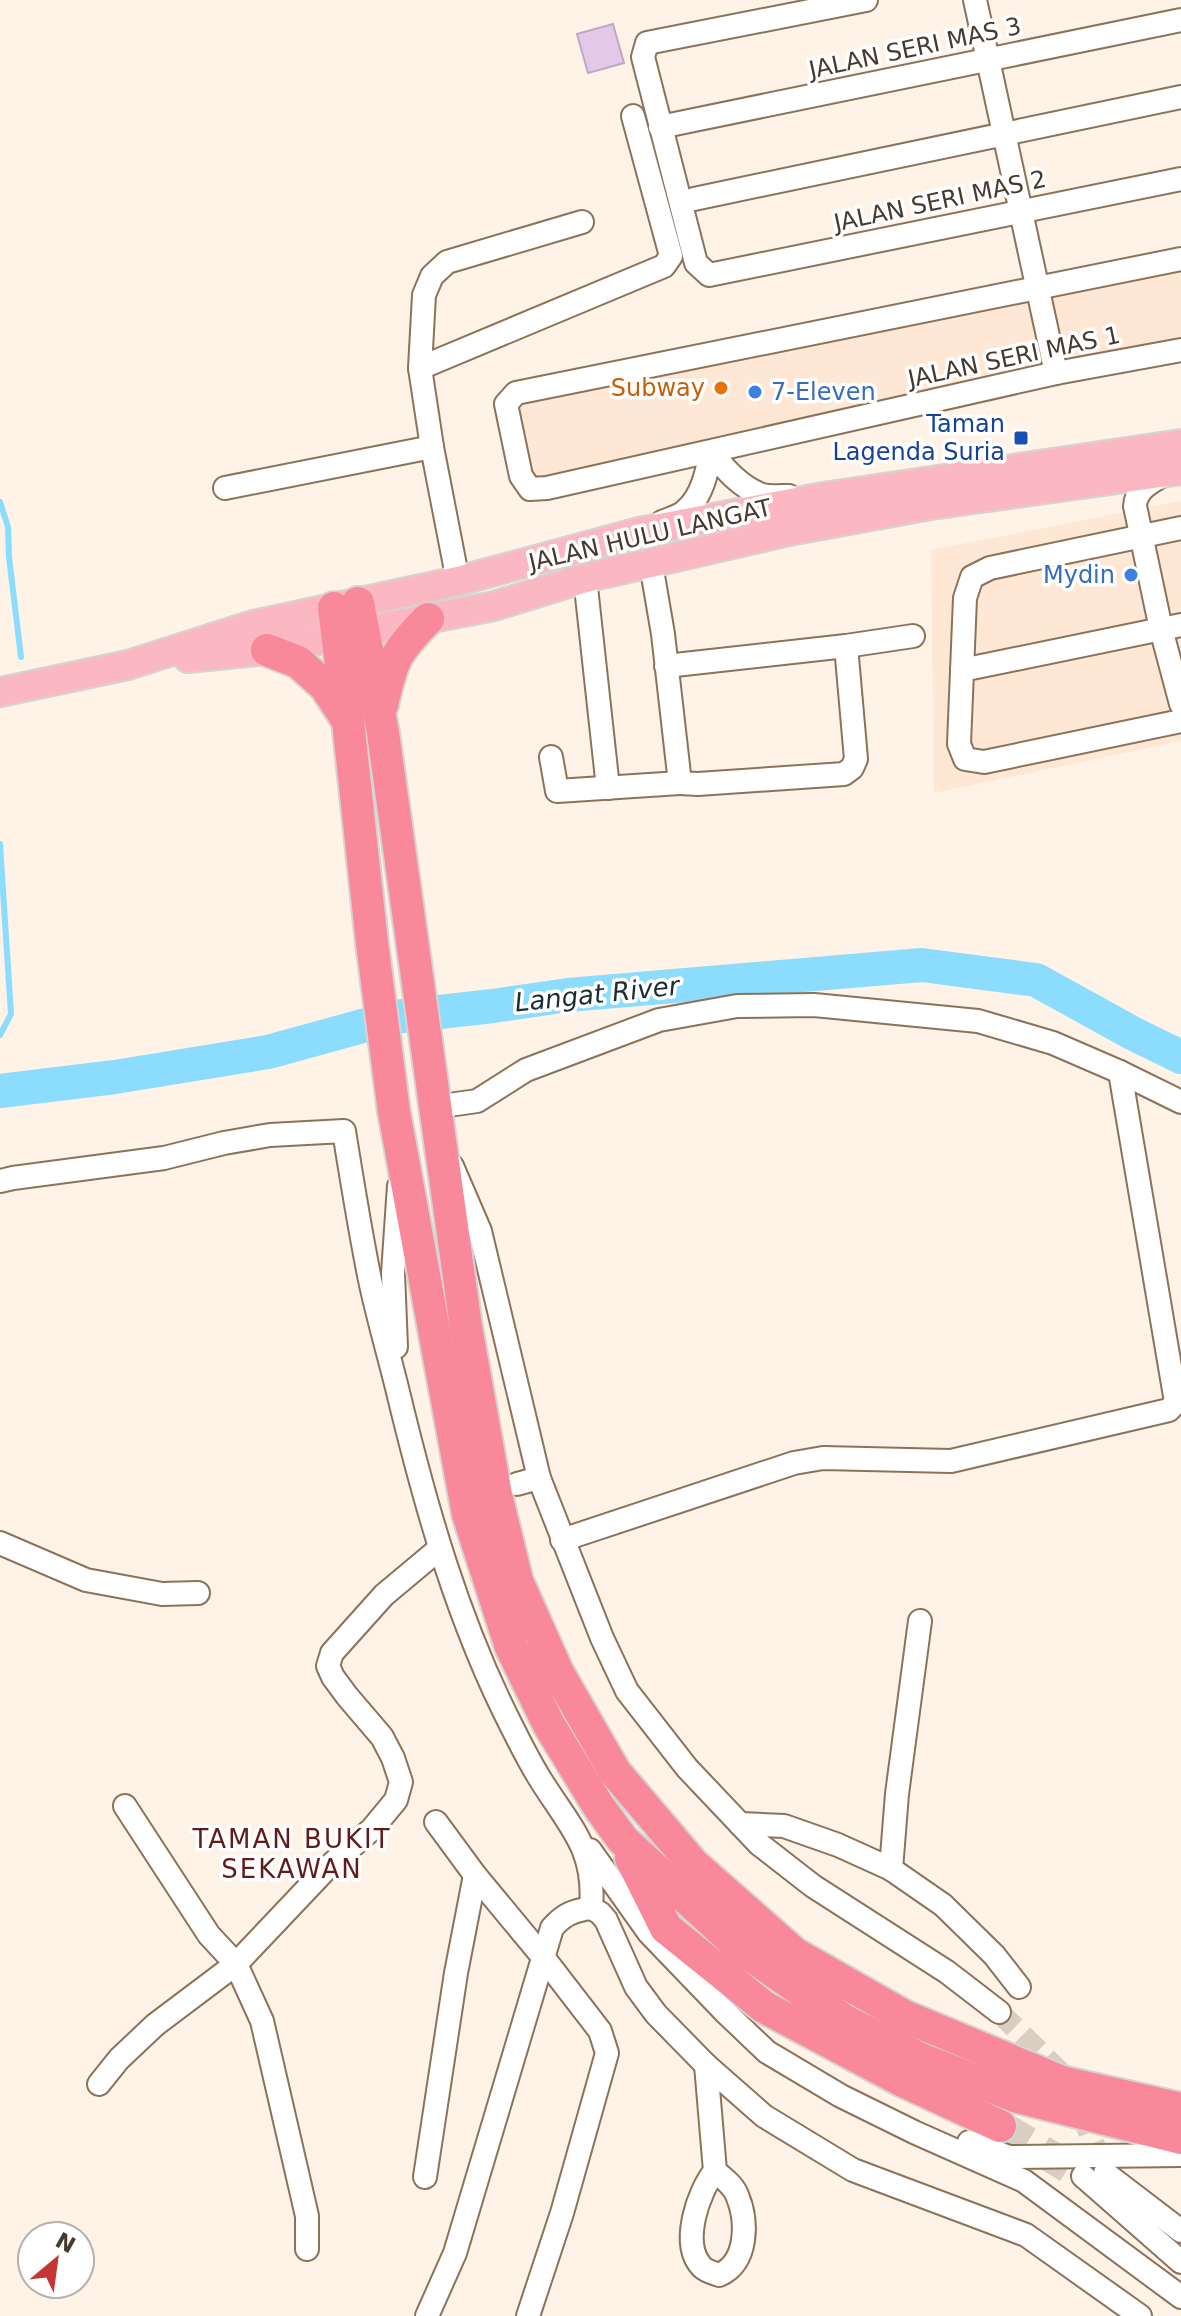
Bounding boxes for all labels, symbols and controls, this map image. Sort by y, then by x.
street label: JALAN SERI MAS 3 [804,12,1024,85]
street label: JALAN SERI MAS 2 [829,165,1049,238]
street label: JALAN SERI MAS 1 [903,321,1123,394]
place label: Subway [611,374,705,402]
place label: 7-Eleven [771,378,876,406]
marker: Subway [712,379,730,397]
marker: 7-Eleven [746,383,764,401]
place label: Taman Lagenda Suria [832,410,1005,466]
marker: Taman Lagenda Suria [1012,429,1030,447]
street label: JALAN HULU LANGAT [524,493,774,577]
place label: Mydin [1043,561,1115,589]
marker: Mydin [1122,566,1140,584]
water label: Langat River [513,970,683,1018]
district label: TAMAN BUKIT SEKAWAN [191,1824,392,1884]
north arrow [16,2220,96,2300]
text: N [51,2228,80,2258]

